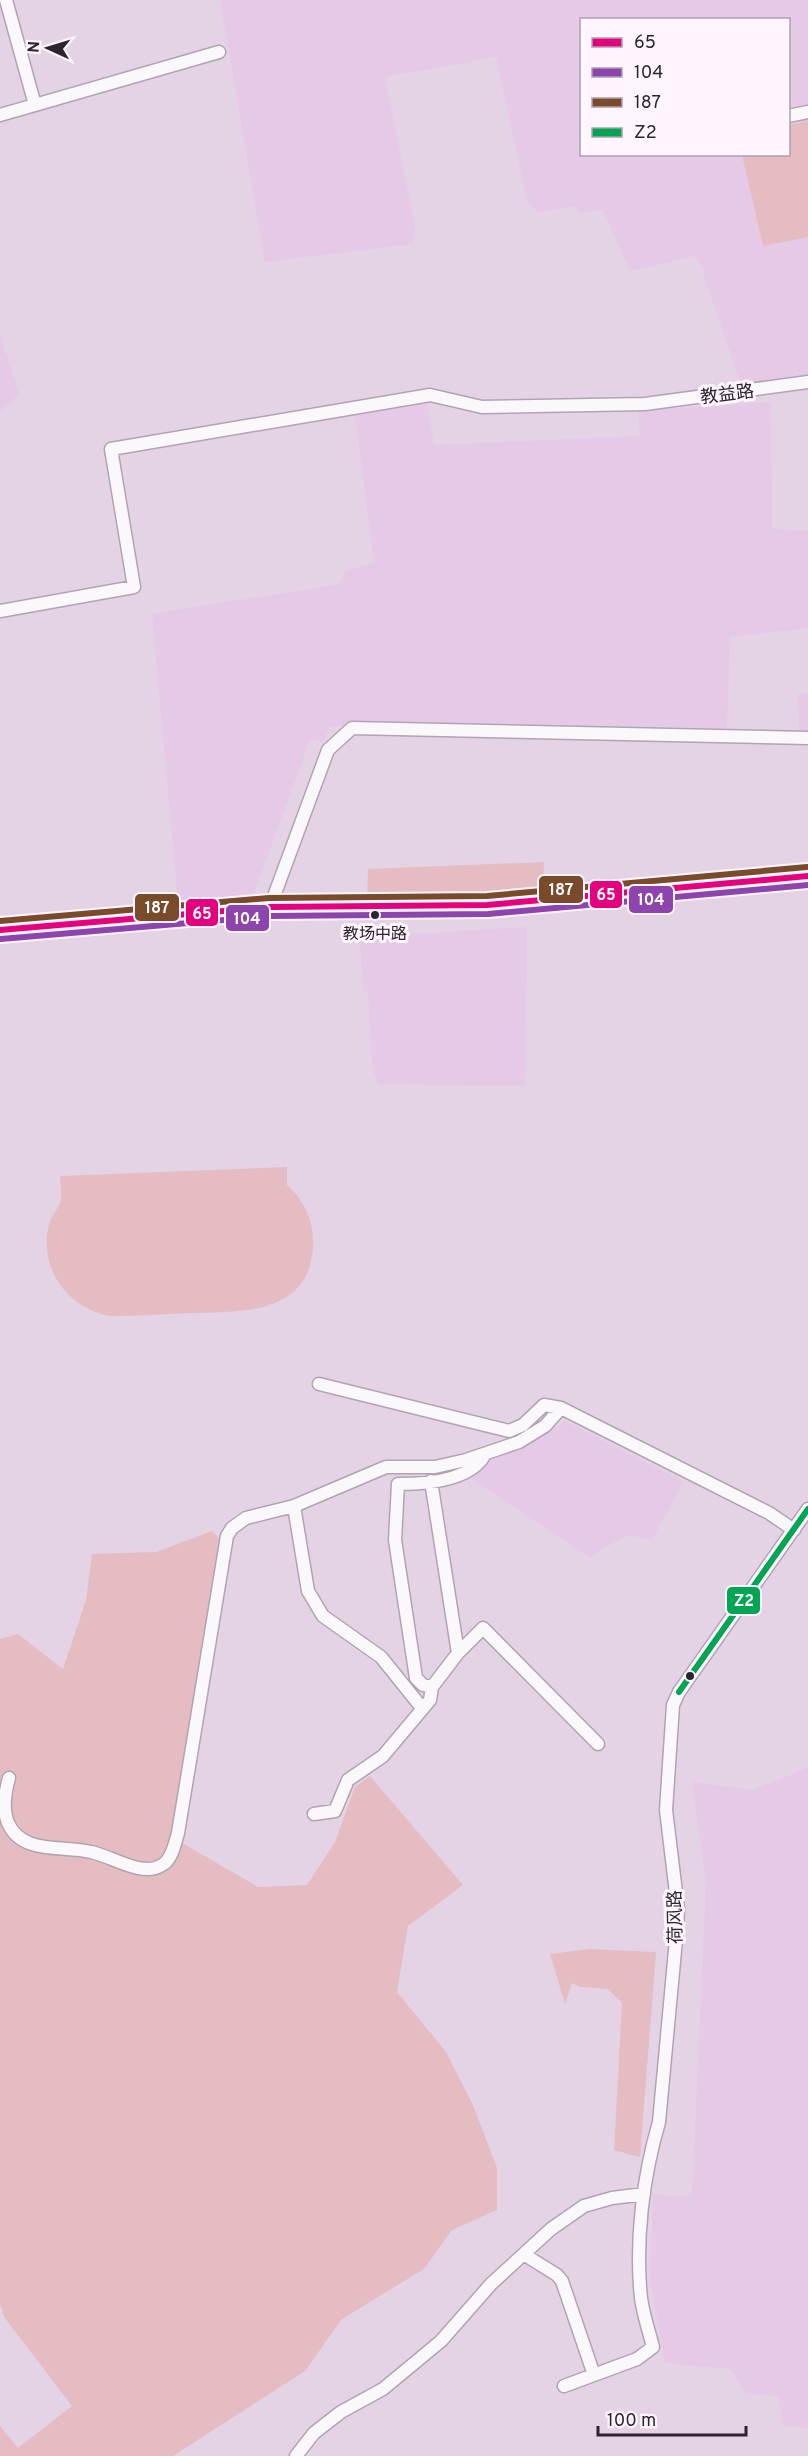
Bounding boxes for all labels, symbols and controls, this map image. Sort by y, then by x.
north arrow [18,18,78,78]
legend [580,18,790,156]
text: 65 [634,32,656,55]
text: N [25,41,45,54]
text: 104 [634,62,663,85]
text: 187 [634,92,661,115]
text: Z2 [634,122,657,145]
street label: 教益路 [699,381,755,410]
line badge: 187 [538,875,584,904]
line badge: 65 [589,880,623,909]
text: 187 [549,881,573,901]
line badge: 104 [628,885,674,914]
text: 65 [596,886,616,906]
text: 104 [637,891,665,911]
line badge: 187 [134,893,180,922]
line badge: 65 [185,898,219,927]
text: 187 [145,899,169,919]
line badge: 104 [225,904,270,932]
text: 65 [192,905,212,925]
marker: 教场中路 [369,909,381,921]
text: 104 [233,910,261,930]
place label: 教场中路 [343,925,407,945]
line badge: Z2 [726,1586,761,1615]
text: Z2 [734,1592,754,1612]
unlabelled marker [684,1670,696,1682]
street label: 荷风路 [665,1890,688,1944]
scale bar [598,2399,746,2437]
text: 100 m [607,2410,656,2433]

